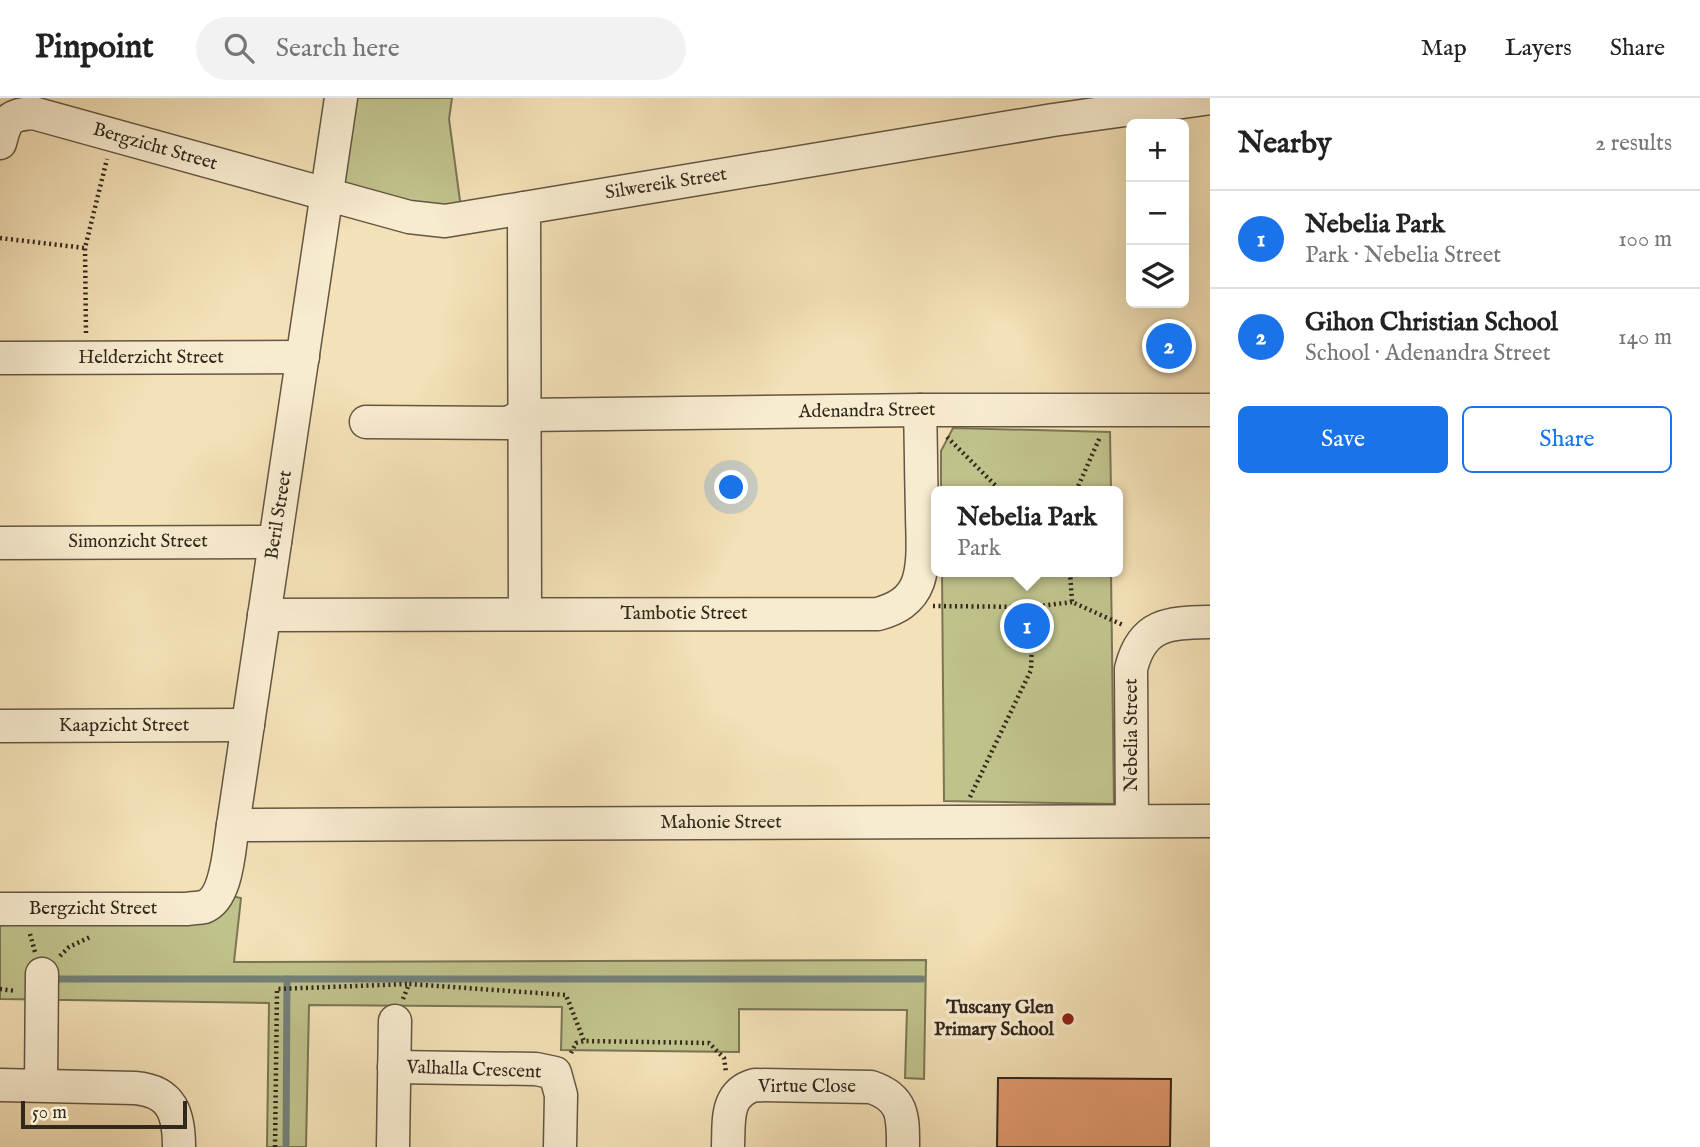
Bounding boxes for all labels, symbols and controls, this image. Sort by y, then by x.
search box [196,17,686,80]
text: Pinpoint [35,27,154,69]
icon: search [220,29,258,67]
text: Search here [276,32,400,65]
text: Map [1421,33,1467,64]
text: Layers [1505,33,1572,64]
text: Share [1610,33,1665,64]
street label: Bergzicht Street [90,118,221,176]
map controls [1126,119,1189,308]
button: + [1126,119,1189,182]
text: Nearby [1238,125,1331,163]
text: 2 results [1595,129,1672,158]
street label: Silwereik Street [603,162,729,205]
button: − [1126,182,1189,245]
text: Nebelia Park [1305,208,1445,241]
text: 1 [1257,225,1265,254]
text: 100 m [1618,225,1672,254]
text: Park · Nebelia Street [1305,241,1501,270]
button: layers [1126,245,1189,308]
text: Gihon Christian School [1305,306,1558,339]
pin: 2 [1146,320,1192,372]
text: 2 [1256,323,1266,352]
text: 140 m [1618,323,1672,352]
text: School · Adenandra Street [1305,339,1551,368]
street label: Helderzicht Street [78,346,224,370]
street label: Adenandra Street [797,398,936,424]
button: Save [1238,406,1448,473]
button: Share [1462,406,1672,473]
street label: Beril Street [260,468,298,561]
your location [714,470,748,504]
popup [931,486,1123,577]
text: Nebelia Park [957,501,1097,534]
street label: Simonzicht Street [68,530,208,554]
text: Park [957,534,1001,563]
pin: 1 [1004,600,1050,652]
street label: Tambotie Street [620,602,748,626]
street label: Nebelia Street [1120,678,1144,792]
street label: Kaapzicht Street [59,714,190,738]
street label: Mahonie Street [660,811,782,835]
street label: Bergzicht Street [29,897,158,921]
place label: Tuscany Glen Primary School [934,996,1055,1042]
marker: Tuscany Glen Primary School [1060,1011,1076,1027]
street label: Valhalla Crescent [405,1056,542,1084]
street label: Virtue Close [757,1075,856,1099]
scale bar [21,1098,187,1130]
text: 50 m [32,1101,67,1125]

